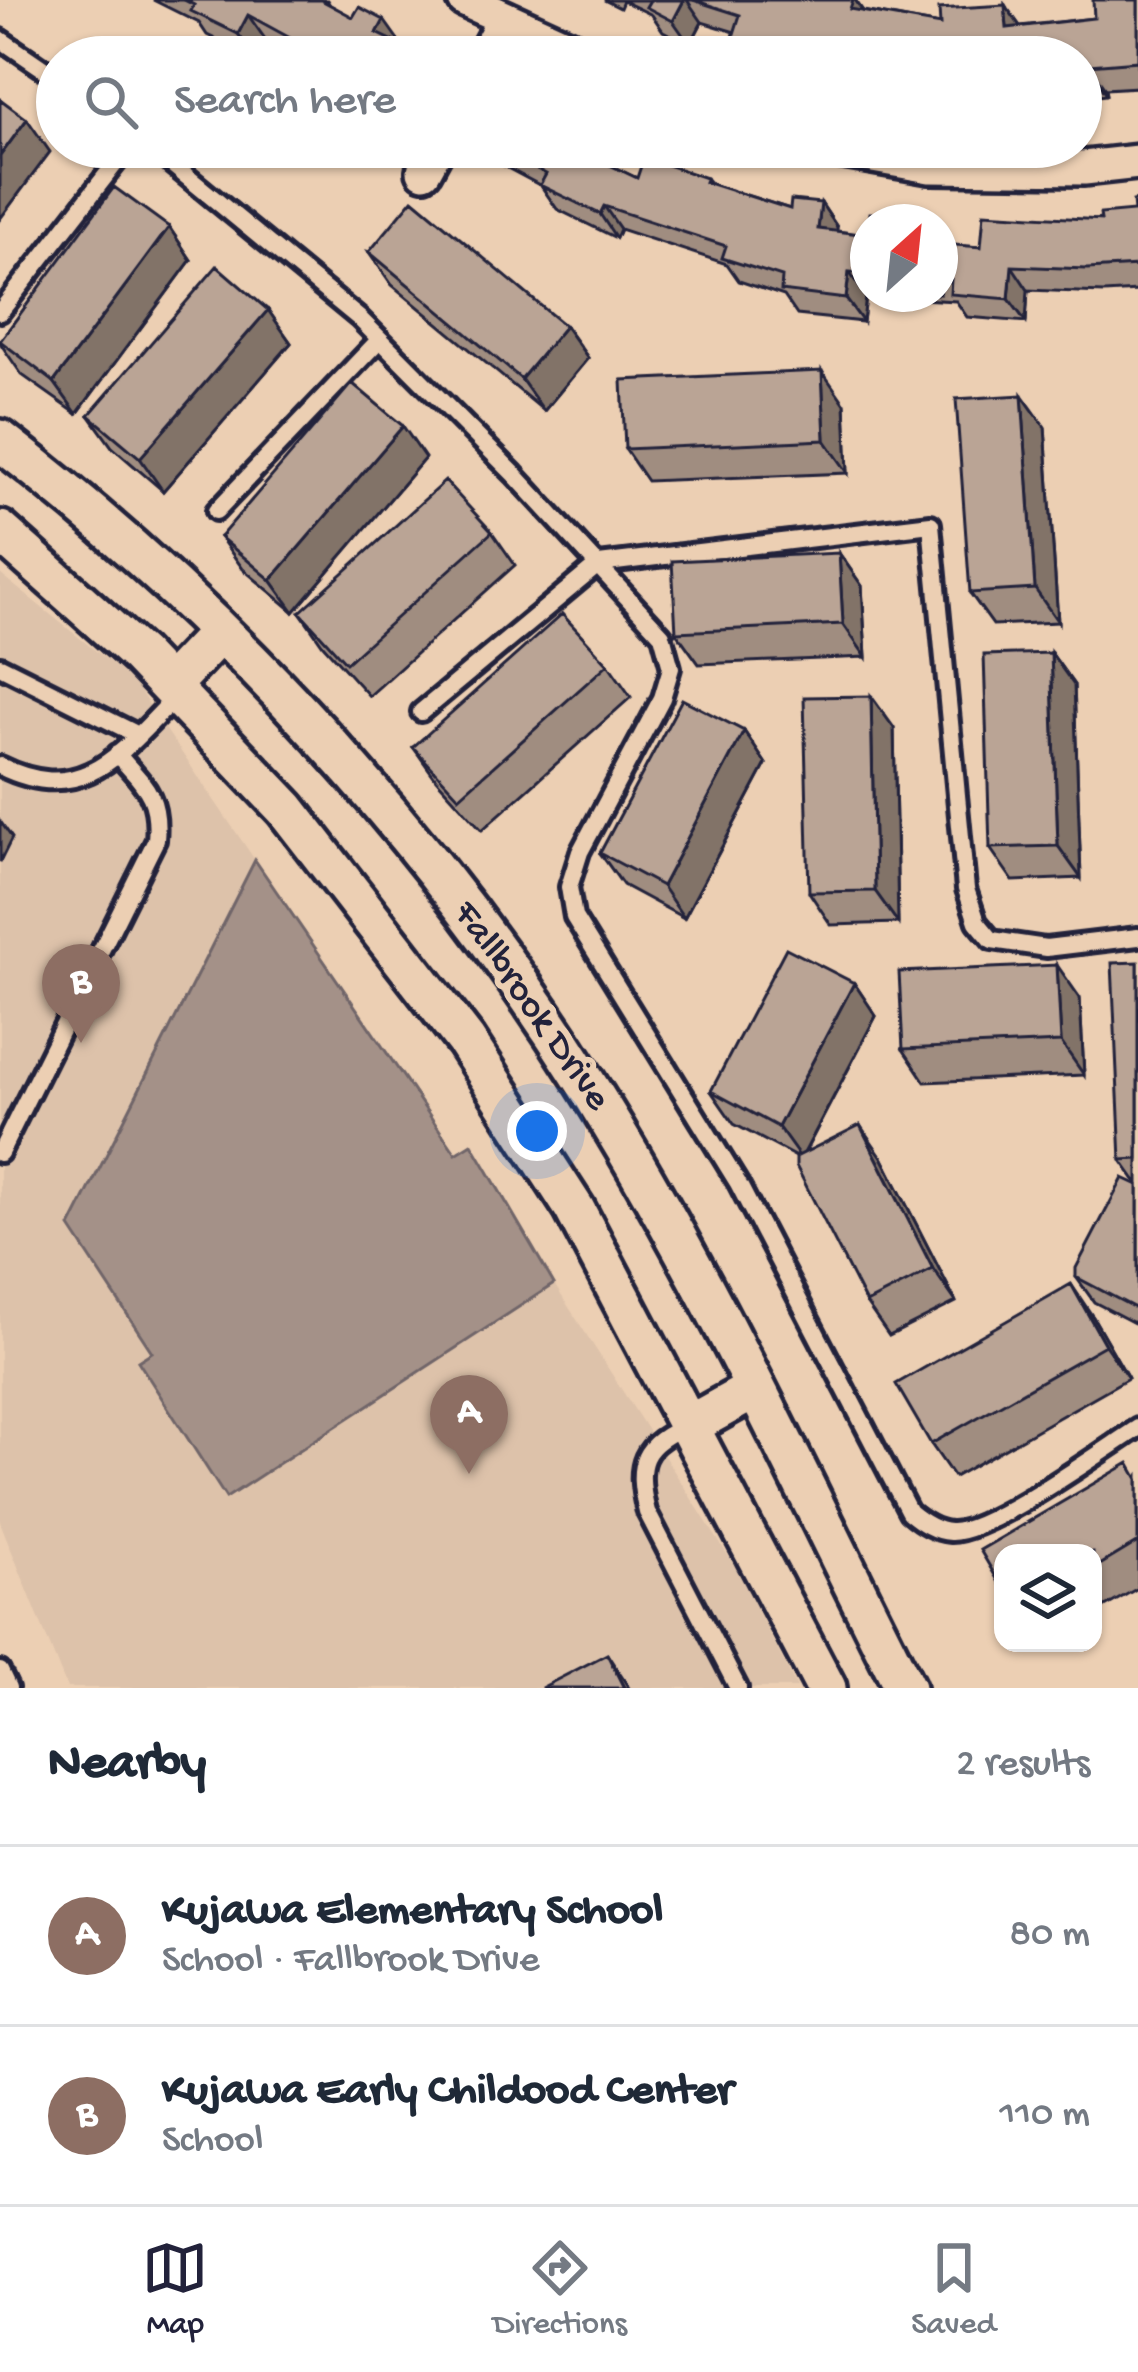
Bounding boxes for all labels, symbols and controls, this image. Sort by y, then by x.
search box [36,36,1102,168]
icon: search [78,69,144,135]
text: Search here [174,76,396,129]
north arrow [850,204,958,312]
street label: Fallbrook Drive [440,893,620,1121]
pin: B [42,944,120,1043]
your location [507,1101,567,1161]
pin: A [430,1375,508,1474]
map controls [994,1544,1102,1652]
button: layers [994,1544,1102,1652]
text: Nearby [48,1736,206,1796]
text: 2 results [956,1743,1090,1789]
text: Kujawa Elementary School [162,1886,663,1939]
text: A [75,1913,99,1959]
text: 80 m [1010,1913,1090,1959]
text: School · Fallbrook Drive [162,1939,539,1985]
text: Kujawa Early Childood Center [162,2066,733,2119]
text: B [77,2093,97,2139]
text: 110 m [999,2093,1090,2139]
text: School [162,2119,263,2165]
tab: Map [142,2235,208,2345]
tab: Directions [493,2235,627,2345]
tab: Saved [911,2235,996,2345]

